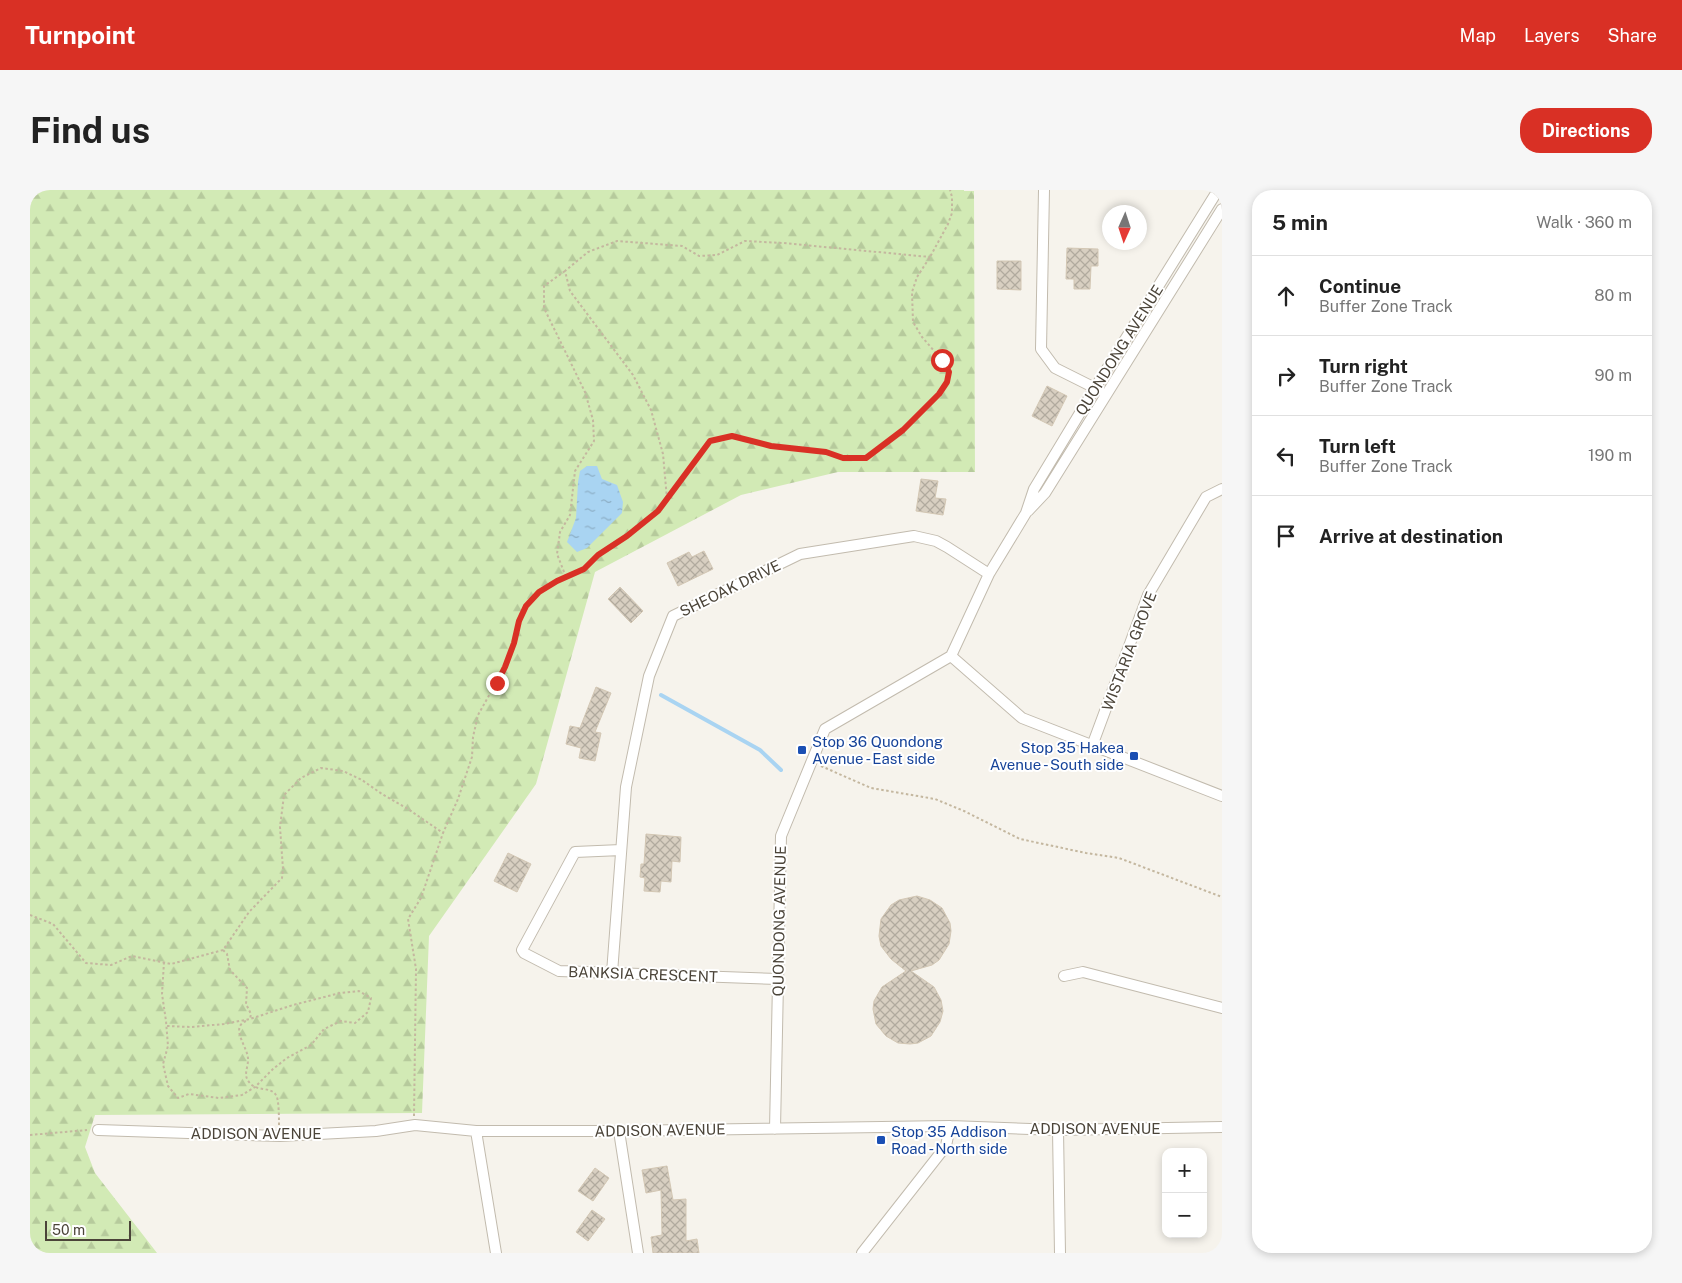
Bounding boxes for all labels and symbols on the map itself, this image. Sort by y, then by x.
north arrow [1102,205,1147,250]
street label: QUONDONG AVENUE [1072,282,1166,418]
route start [931,349,954,372]
street label: SHEOAK DRIVE [677,556,783,620]
street label: WISTARIA GROVE [1098,589,1160,713]
route end [486,672,509,695]
place label: Stop 36 Quondong Avenue - East side [812,733,943,767]
place label: Stop 35 Hakea Avenue - South side [990,739,1124,773]
marker: Stop 36 Quondong Avenue - East side [796,744,808,756]
marker: Stop 35 Hakea Avenue - South side [1128,750,1140,762]
street label: QUONDONG AVENUE [769,846,789,996]
street label: BANKSIA CRESCENT [568,963,718,985]
street label: ADDISON AVENUE [594,1120,726,1140]
street label: ADDISON AVENUE [1030,1120,1161,1137]
place label: Stop 35 Addison Road - North side [891,1123,1008,1157]
street label: ADDISON AVENUE [191,1125,322,1142]
marker: Stop 35 Addison Road - North side [875,1134,887,1146]
scale bar [45,1218,131,1241]

